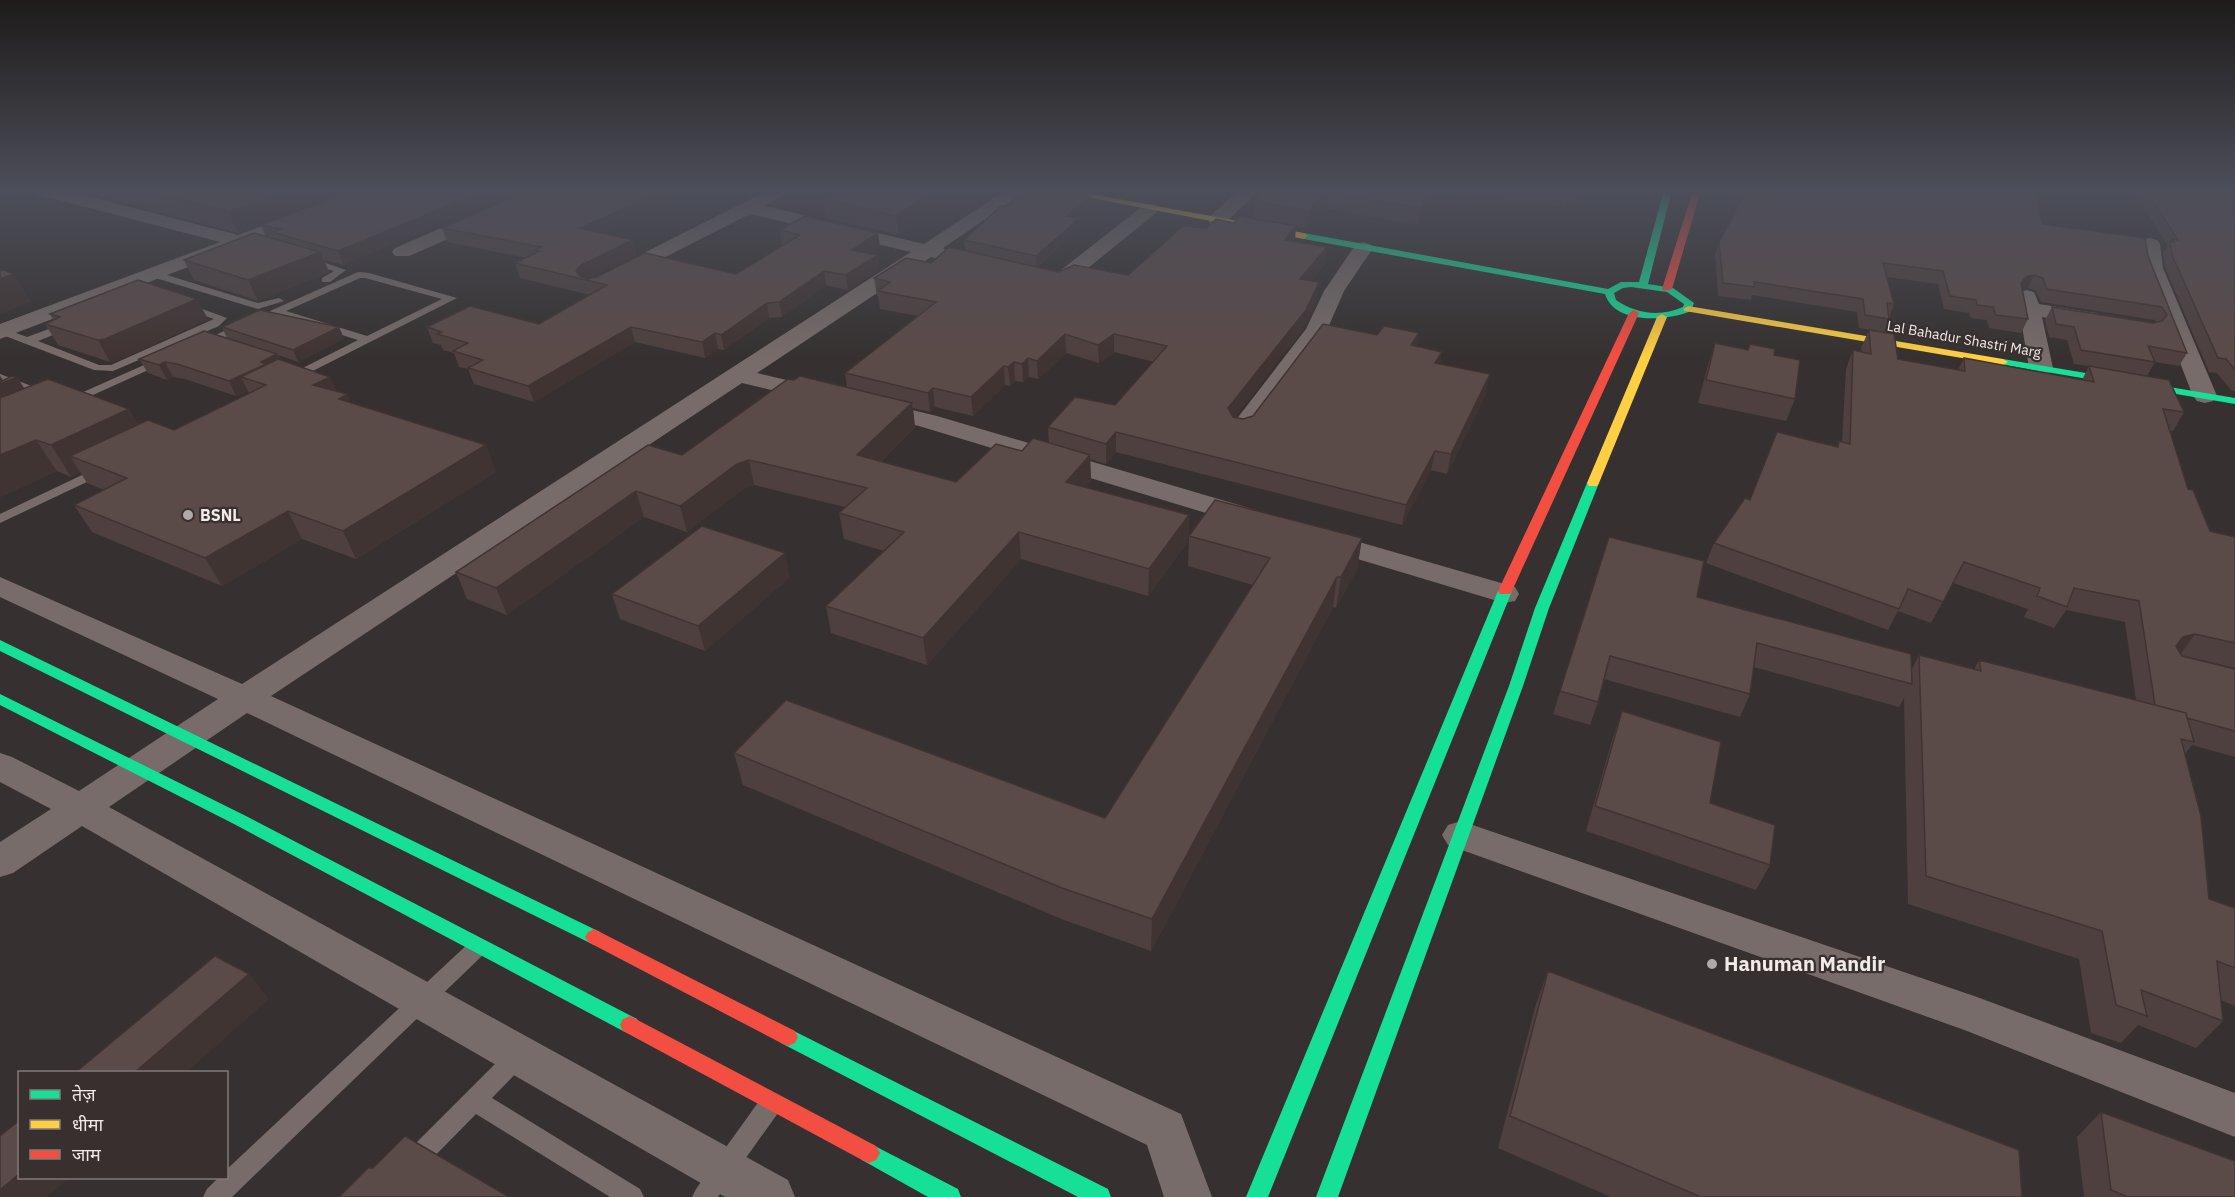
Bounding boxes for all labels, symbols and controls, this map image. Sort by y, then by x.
street label: Lal Bahadur Shastri Marg [1885,317,2043,362]
place label: BSNL [200,505,241,525]
marker: BSNL [181,508,195,522]
place label: Hanuman Mandir [1724,950,1885,977]
marker: Hanuman Mandir [1705,957,1719,971]
legend [18,1071,228,1179]
text: तेज़ [72,1083,96,1106]
text: धीमा [72,1113,103,1136]
text: जाम [72,1143,102,1166]

